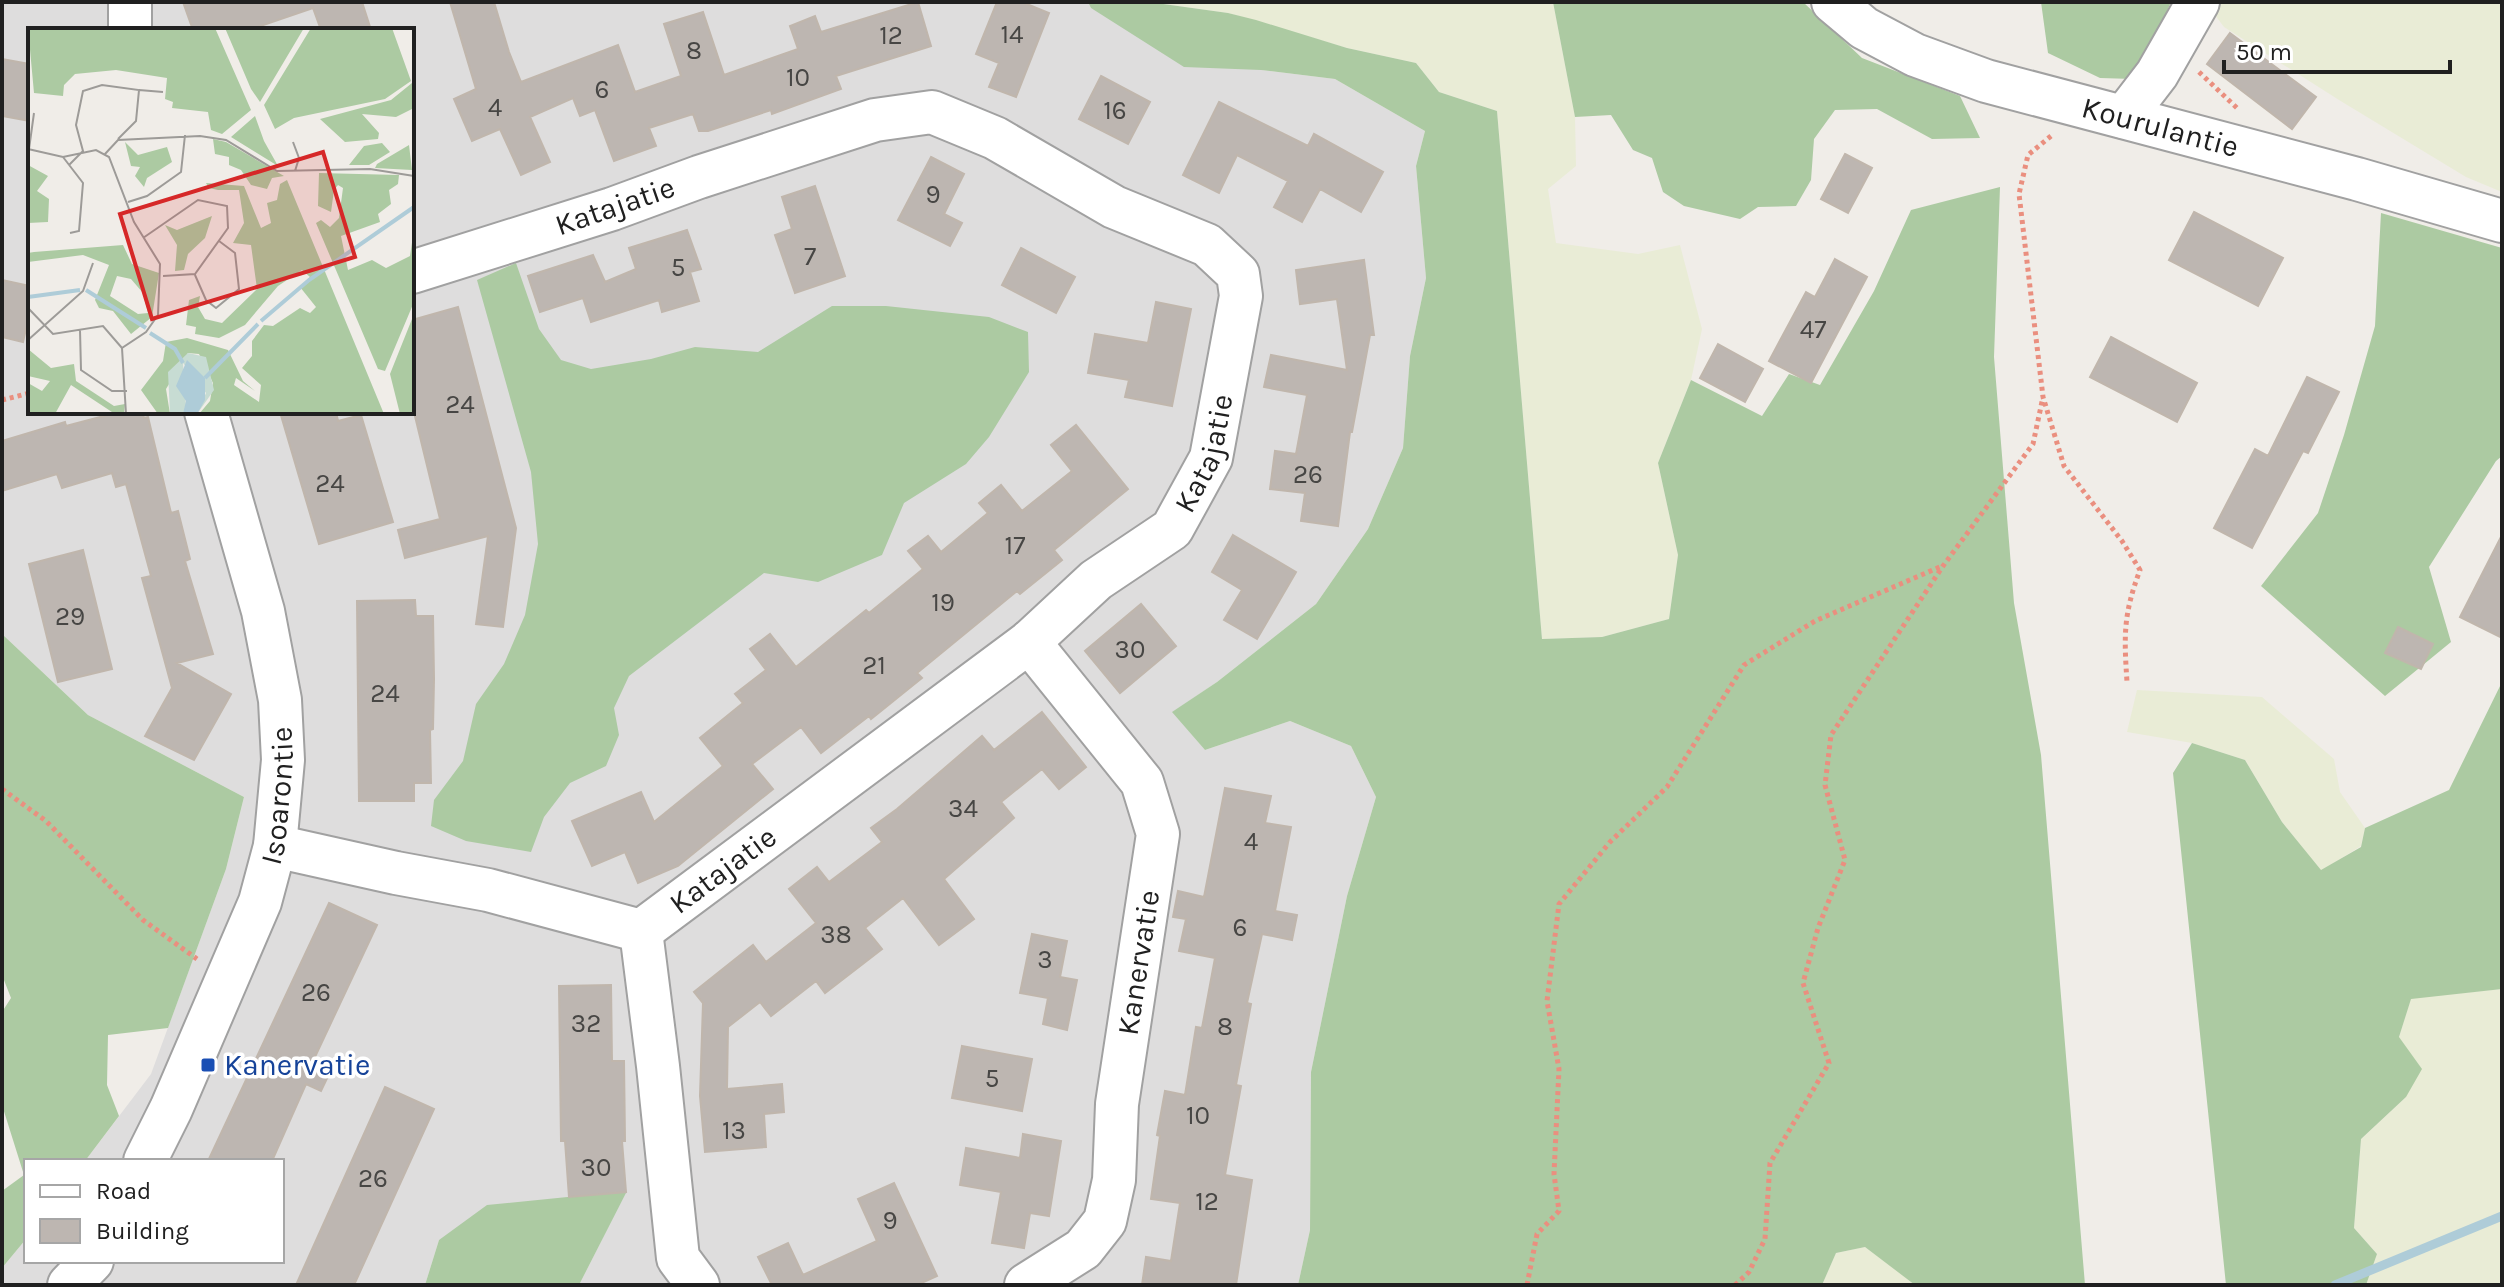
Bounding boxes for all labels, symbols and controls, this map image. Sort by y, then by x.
house number: 14 [1000,19,1024,50]
house number: 12 [879,20,903,51]
scale bar [2224,24,2450,74]
inset map [28,28,414,414]
house number: 8 [686,35,702,66]
text: 50 m [2236,38,2292,66]
house number: 10 [786,62,810,93]
house number: 6 [595,74,609,105]
street label: Kourulantie [2078,89,2242,165]
house number: 4 [488,92,502,123]
house number: 16 [1103,95,1127,126]
street label: Katajatie [550,169,680,243]
house number: 9 [925,179,941,210]
house number: 7 [804,241,816,272]
house number: 5 [671,252,685,283]
house number: 47 [1800,314,1826,345]
house number: 24 [445,389,475,420]
street label: Katajatie [1167,391,1240,519]
house number: 26 [1293,459,1323,490]
house number: 24 [315,468,345,499]
house number: 17 [1005,530,1025,561]
house number: 19 [931,587,955,618]
house number: 29 [55,601,85,632]
house number: 30 [1115,634,1145,665]
house number: 21 [862,650,886,681]
house number: 24 [370,678,400,709]
street label: Isoarontie [253,726,301,869]
house number: 34 [948,793,978,824]
street label: Katajatie [662,819,783,922]
house number: 4 [1244,826,1258,857]
street label: Kanervatie [1110,888,1167,1038]
house number: 6 [1233,912,1247,943]
house number: 38 [820,919,852,950]
house number: 3 [1037,944,1053,975]
house number: 26 [301,977,331,1008]
house number: 32 [571,1008,601,1039]
house number: 8 [1217,1011,1233,1042]
place label: Kanervatie [224,1047,370,1083]
marker: Kanervatie [199,1056,217,1074]
house number: 5 [985,1063,999,1094]
house number: 10 [1186,1100,1210,1131]
house number: 13 [722,1115,746,1146]
house number: 30 [581,1152,611,1183]
legend [24,1159,284,1263]
house number: 26 [358,1163,388,1194]
text: Road [96,1177,151,1205]
house number: 12 [1195,1186,1219,1217]
house number: 9 [882,1205,898,1236]
text: Building [96,1217,189,1245]

